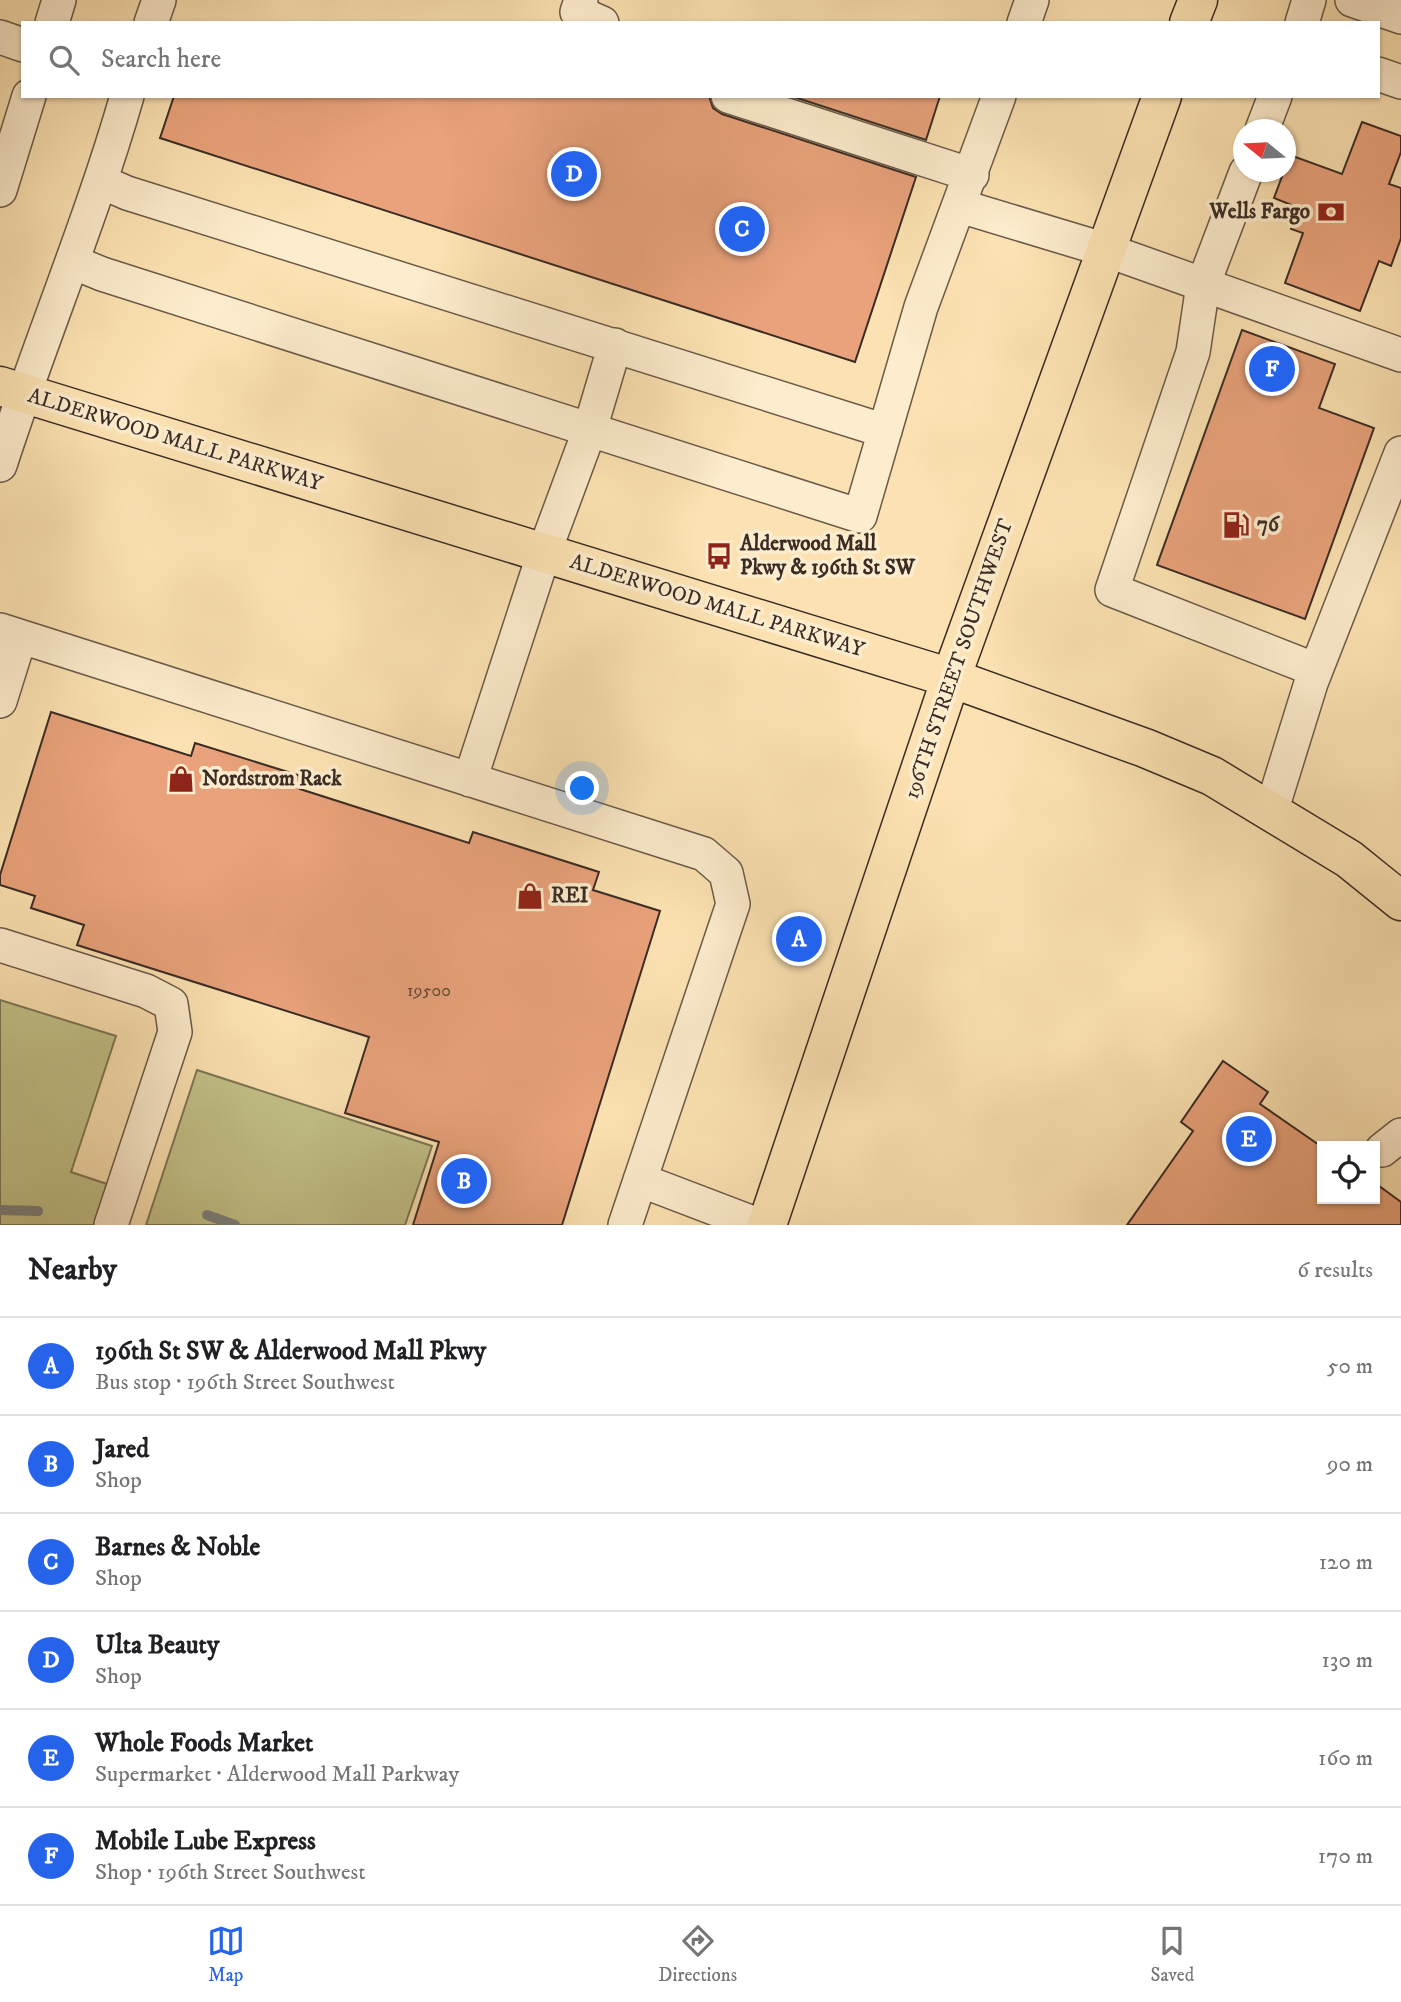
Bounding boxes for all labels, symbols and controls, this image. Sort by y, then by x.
search box [21,21,1380,98]
icon: search [45,41,83,79]
text: Search here [101,43,221,76]
north arrow [1233,119,1296,182]
pin: D [551,148,597,200]
bank icon: Wells Fargo [1316,197,1346,227]
place label: Wells Fargo [1209,199,1310,225]
pin: C [719,203,765,255]
pin: F [1249,343,1295,395]
street label: ALDERWOOD MALL PARKWAY [25,383,326,497]
fuel station icon: 76 [1221,510,1251,540]
place label: 76 [1257,512,1280,538]
street label: 196TH STREET SOUTHWEST [899,515,1019,803]
place label: Alderwood Mall Pkwy & 196th St SW [739,531,916,581]
bus stop icon: Alderwood Mall Pkwy & 196th St SW [704,541,734,571]
street label: ALDERWOOD MALL PARKWAY [567,549,868,663]
shop icon: Nordstrom Rack [166,764,196,794]
place label: Nordstrom Rack [202,766,342,792]
your location [565,771,599,805]
shop icon: REI [515,881,545,911]
place label: REI [551,883,589,909]
pin: A [776,913,822,965]
house number: 19500 [407,980,451,1002]
pin: E [1226,1113,1272,1165]
map controls [1317,1141,1380,1204]
button: locate [1317,1141,1380,1204]
pin: B [441,1155,487,1207]
text: Nearby [28,1252,117,1289]
text: 6 results [1297,1256,1373,1285]
text: 196th St SW & Alderwood Mall Pkwy [95,1335,486,1368]
text: A [44,1352,58,1381]
text: 50 m [1327,1352,1373,1381]
text: Bus stop · 196th Street Southwest [95,1368,395,1397]
text: Jared [95,1433,149,1466]
text: B [44,1450,58,1479]
text: 90 m [1327,1450,1373,1479]
text: Shop [95,1466,142,1495]
text: Barnes & Noble [95,1531,260,1564]
text: C [43,1548,59,1577]
text: 120 m [1319,1548,1373,1577]
text: Shop [95,1564,142,1593]
text: Ulta Beauty [95,1629,219,1662]
text: D [42,1646,60,1675]
text: 130 m [1321,1646,1373,1675]
text: Shop [95,1662,142,1691]
text: Whole Foods Market [95,1727,313,1760]
text: E [43,1744,59,1773]
text: 160 m [1318,1744,1373,1773]
text: Supermarket · Alderwood Mall Parkway [95,1760,459,1789]
text: Mobile Lube Express [95,1825,316,1858]
text: F [44,1842,58,1871]
text: 170 m [1318,1842,1373,1871]
text: Shop · 196th Street Southwest [95,1858,366,1887]
tab: Map [207,1922,245,1987]
tab: Directions [658,1922,737,1987]
tab: Saved [1151,1922,1194,1987]

